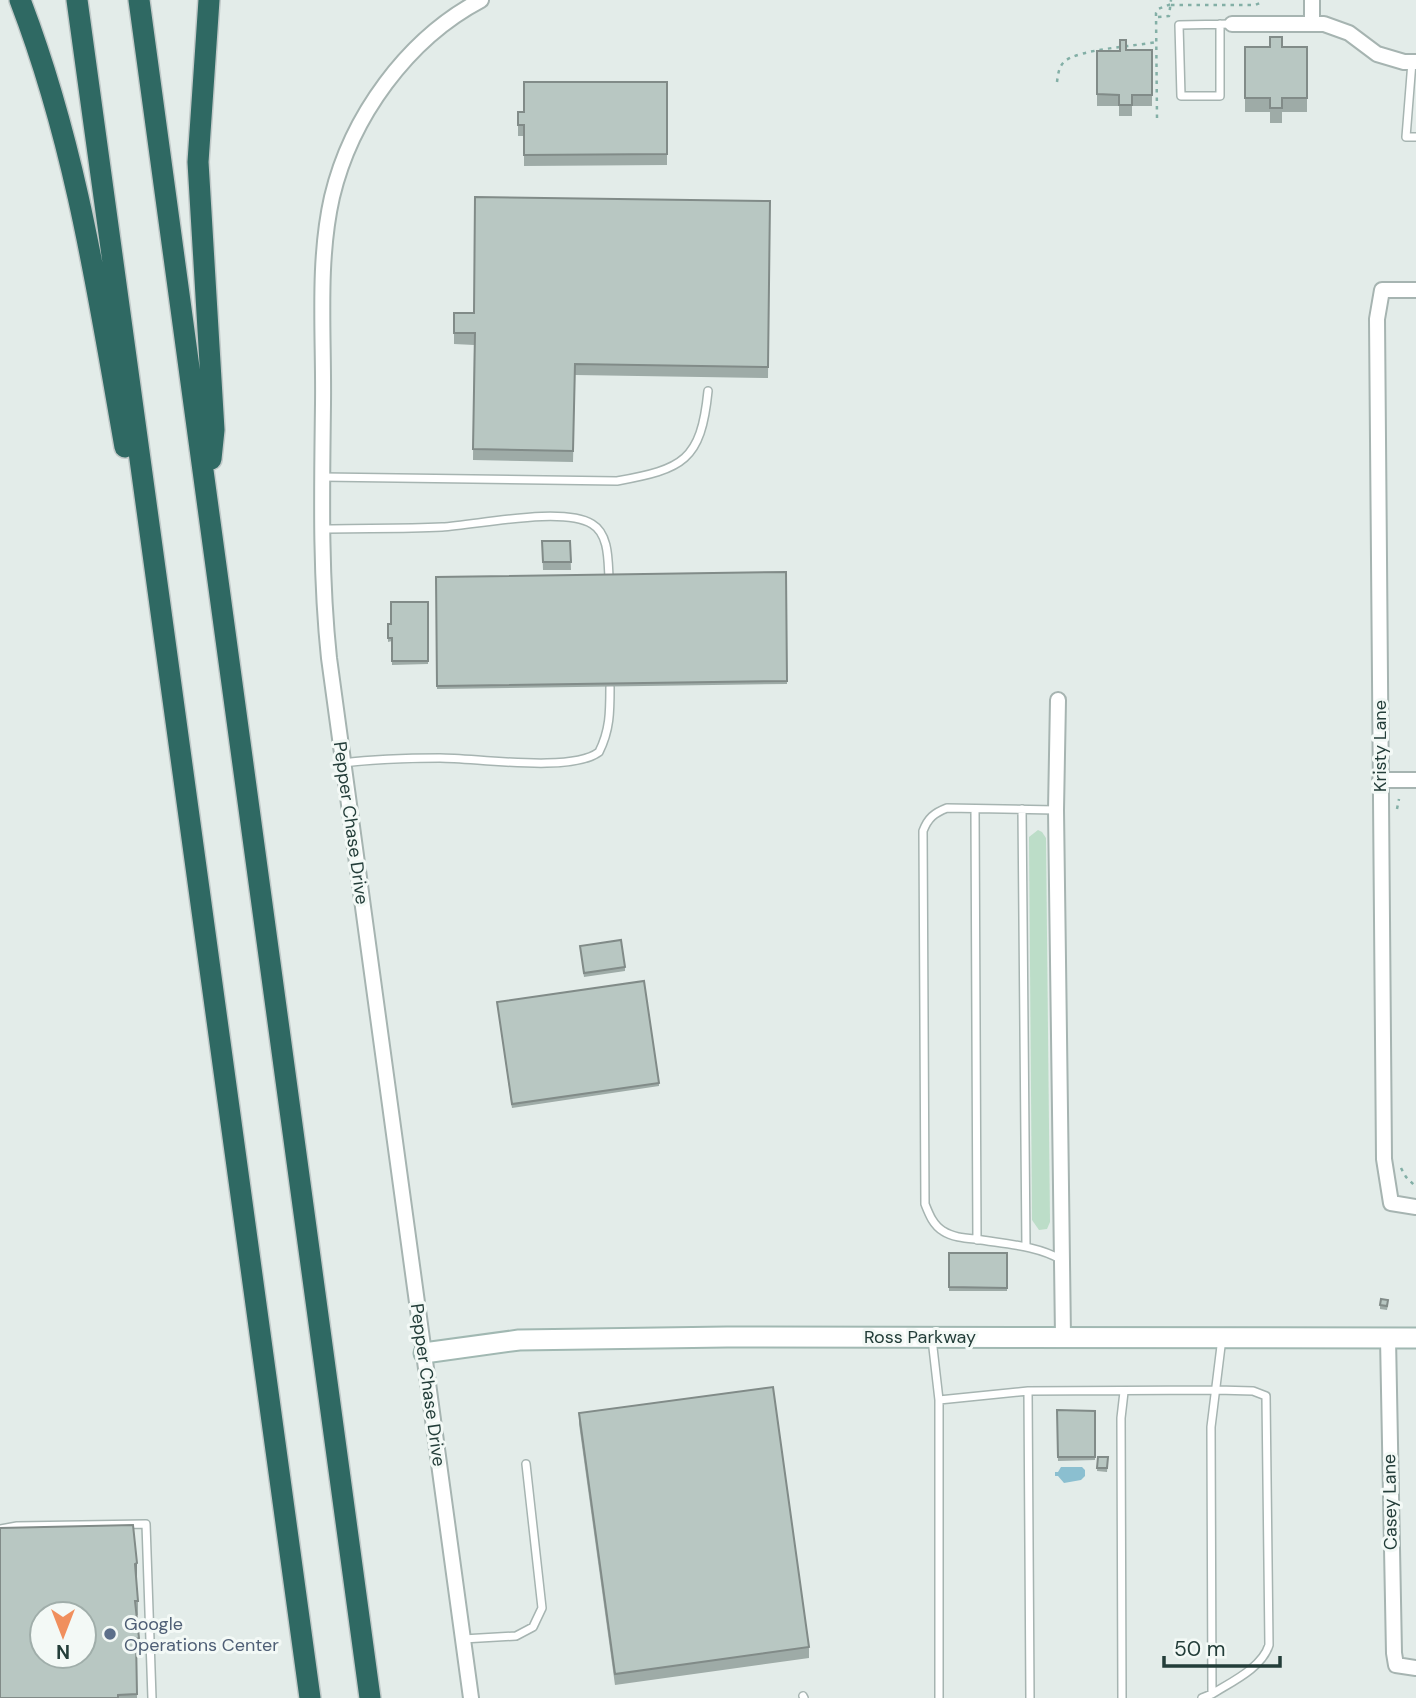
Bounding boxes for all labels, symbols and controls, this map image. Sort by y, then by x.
street label: Kristy Lane [1368,700,1392,792]
street label: Pepper Chase Drive [328,740,374,906]
street label: Pepper Chase Drive [405,1302,451,1468]
street label: Ross Parkway [864,1325,976,1349]
street label: Casey Lane [1377,1454,1403,1550]
north arrow [28,1600,98,1670]
place label: Google Operations Center [124,1612,279,1657]
scale bar [1164,1624,1280,1668]
marker: Google Operations Center [102,1626,118,1642]
text: 50 m [1174,1635,1225,1663]
text: N [56,1639,70,1664]

